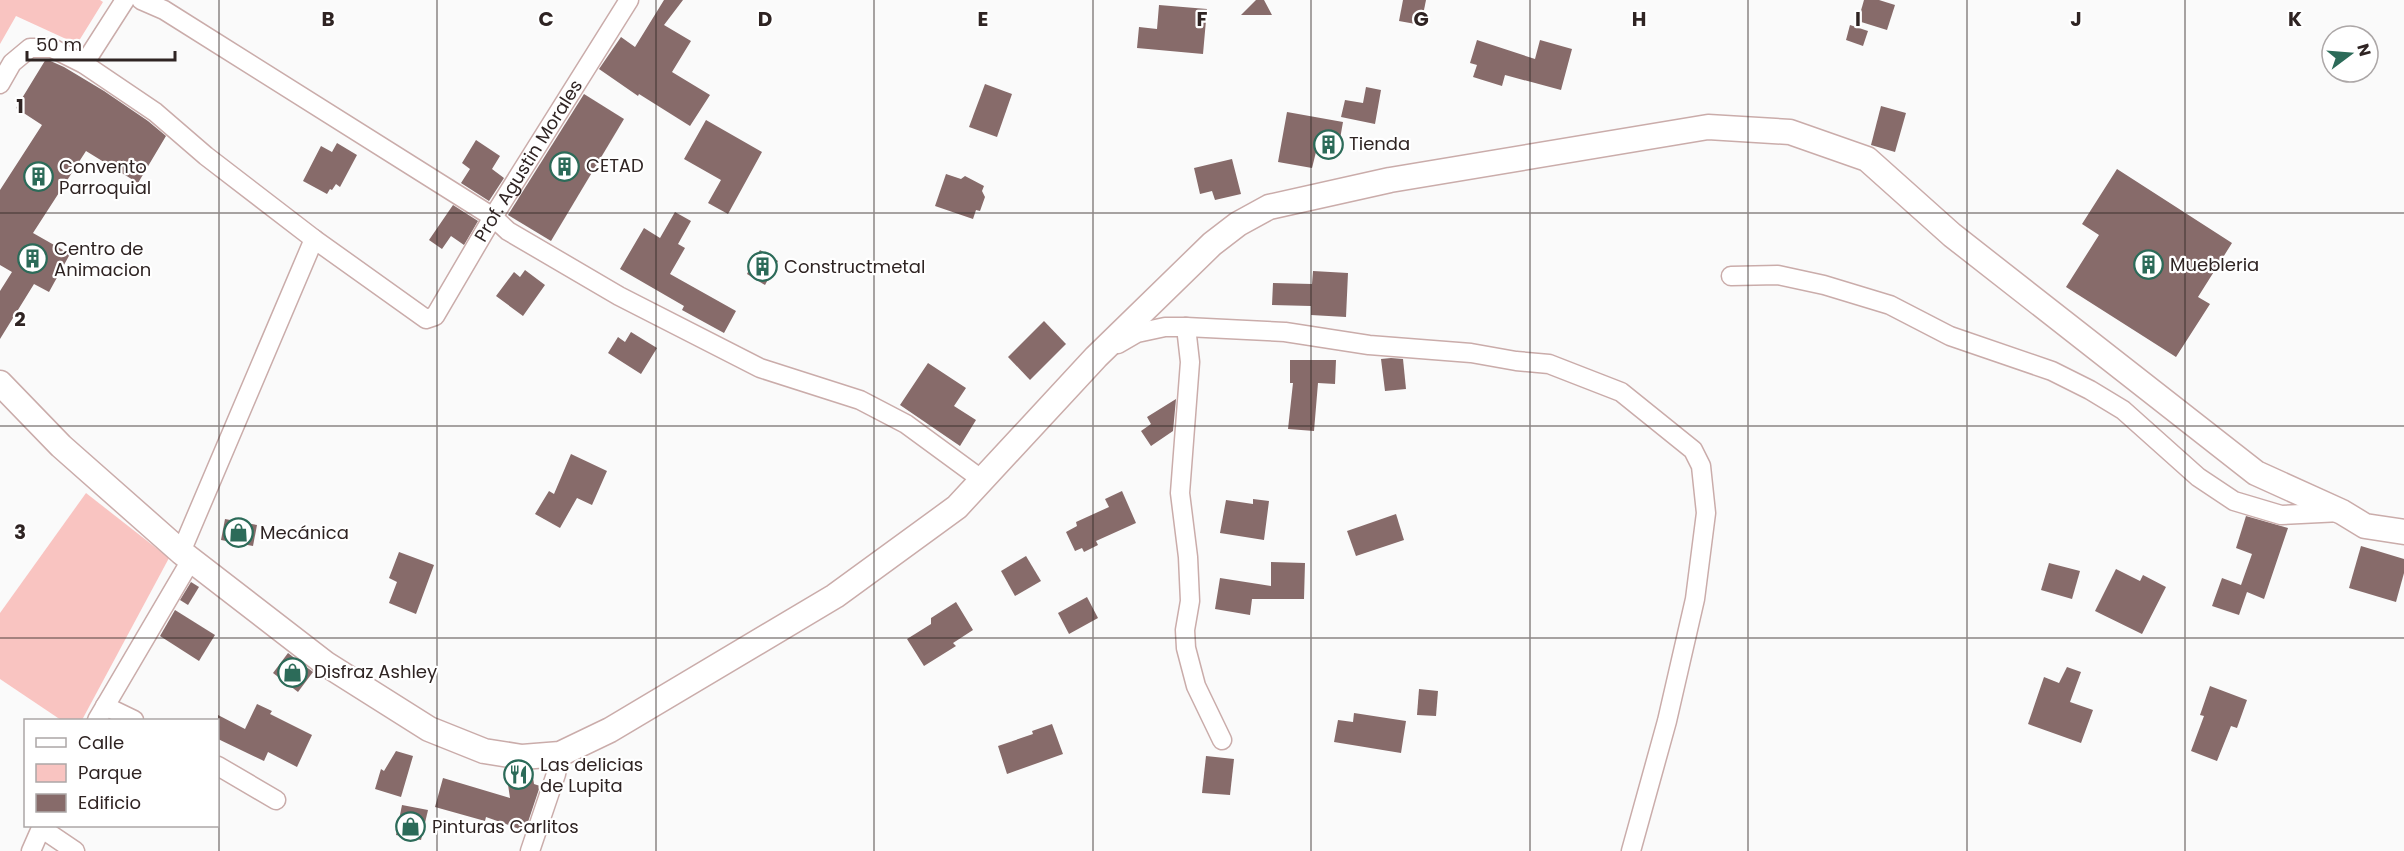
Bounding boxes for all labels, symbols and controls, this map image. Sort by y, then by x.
text: B [321,5,335,33]
text: C [538,5,554,33]
text: D [758,5,772,33]
text: E [978,5,988,33]
text: F [1197,5,1208,33]
text: G [1413,5,1429,33]
text: H [1632,5,1646,33]
text: I [1855,5,1861,33]
text: J [2070,5,2082,33]
text: K [2288,5,2302,33]
scale bar [27,24,176,62]
north arrow [2320,24,2380,84]
text: 50 m [36,32,82,57]
text: N [2351,41,2377,59]
street label: Prof. Agustin Morales [468,75,588,246]
text: 1 [16,92,24,120]
building icon: Tienda [1312,128,1344,160]
place label: Tienda [1349,131,1410,156]
building icon: CETAD [549,150,581,182]
place label: CETAD [586,153,644,178]
place label: Convento Parroquial [59,154,151,200]
building icon: Convento Parroquial [22,161,54,193]
place label: Centro de Animacion [54,236,151,282]
building icon: Centro de Animacion [17,243,49,275]
building icon: Muebleria [2133,249,2165,281]
building icon: Constructmetal [747,251,779,283]
place label: Muebleria [2170,252,2259,277]
place label: Constructmetal [784,254,925,279]
text: 2 [14,305,26,333]
shop icon: Mecánica [223,517,255,549]
text: 3 [14,518,26,546]
place label: Mecánica [260,520,349,545]
shop icon: Disfraz Ashley [277,656,309,688]
place label: Disfraz Ashley [314,659,437,684]
legend [24,719,219,827]
text: Calle [78,730,124,755]
place label: Las delicias de Lupita [540,752,643,798]
restaurant icon: Las delicias de Lupita [503,759,535,791]
text: Parque [78,760,142,785]
text: Edificio [78,790,141,815]
shop icon: Pinturas Carlitos [395,811,427,843]
place label: Pinturas Carlitos [432,814,579,839]

